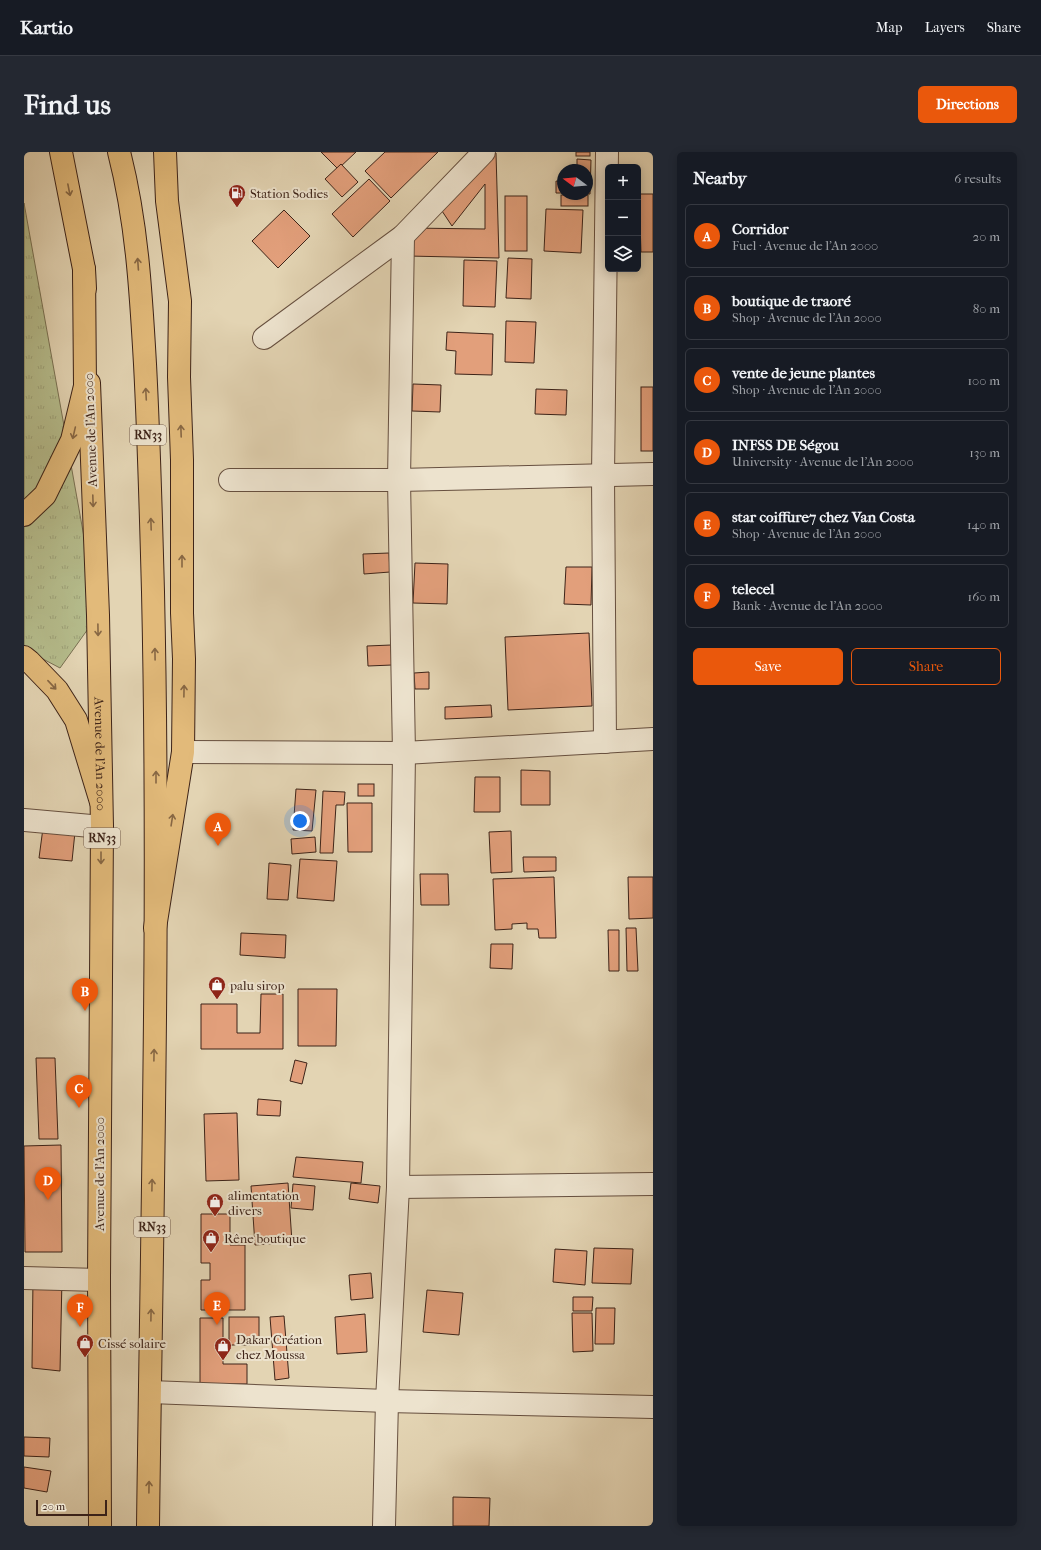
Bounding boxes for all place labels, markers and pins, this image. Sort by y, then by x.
fuel station icon: Station Sodies [227,183,247,208]
place label: Station Sodies [250,186,328,201]
pin: A [205,813,231,846]
shop icon: palu sirop [207,975,227,1000]
pin: B [72,978,98,1011]
place label: palu sirop [229,978,284,993]
pin: C [66,1075,92,1108]
pin: D [35,1167,61,1200]
place label: alimentation divers [228,1188,300,1218]
shop icon: alimentation divers [205,1192,225,1217]
shop icon: Rêne boutique [201,1228,221,1253]
place label: Rêne boutique [224,1231,306,1246]
pin: E [204,1292,230,1325]
pin: F [67,1294,93,1327]
place label: Dakar Création chez Moussa [236,1332,322,1362]
shop icon: Cissé solaire [75,1333,95,1358]
place label: Cissé solaire [98,1336,167,1351]
shop icon: Dakar Création chez Moussa [213,1336,233,1361]

